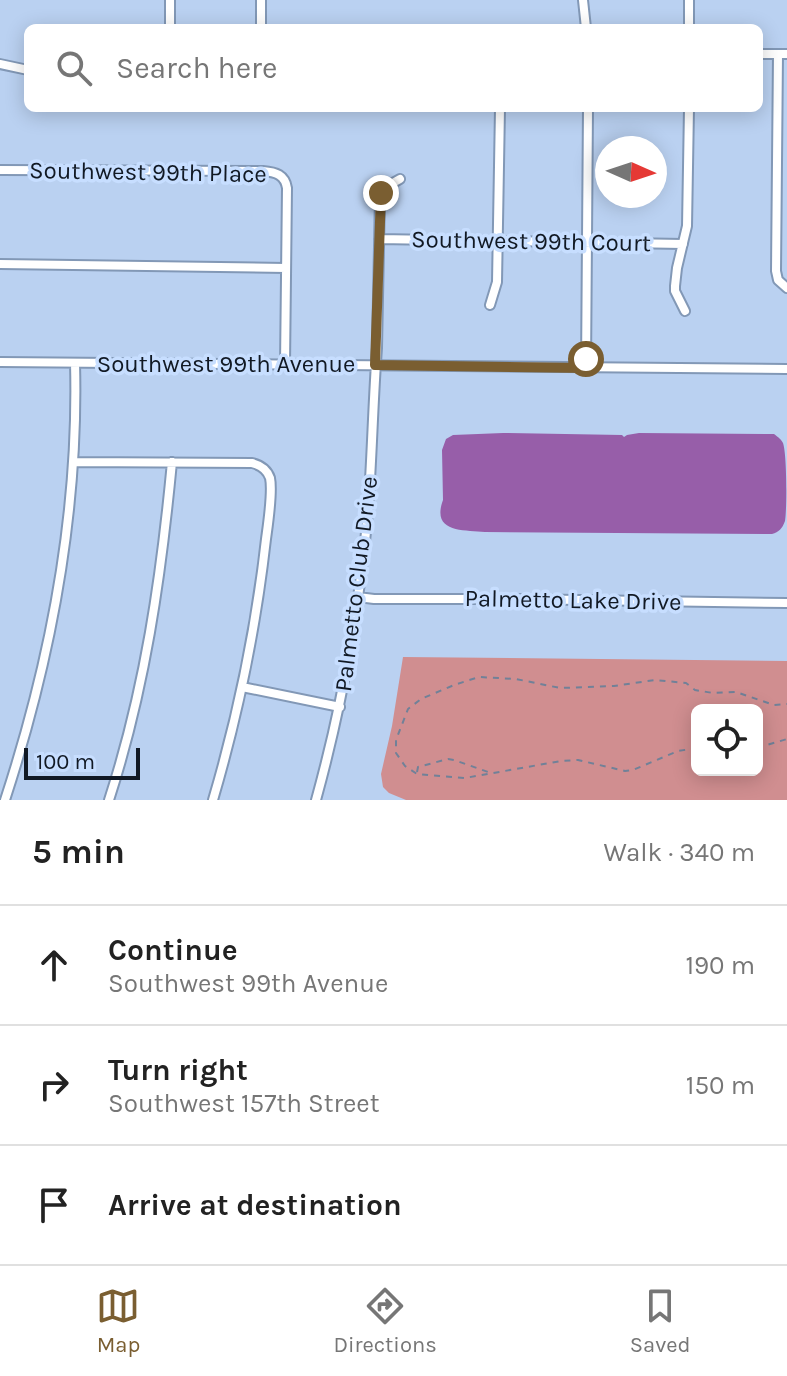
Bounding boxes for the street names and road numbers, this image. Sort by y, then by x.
street label: Southwest 99th Place [29,156,267,188]
street label: Southwest 99th Court [411,225,651,257]
street label: Southwest 99th Avenue [97,350,355,378]
street label: Palmetto Club Drive [329,475,383,693]
street label: Palmetto Lake Drive [464,584,682,616]

